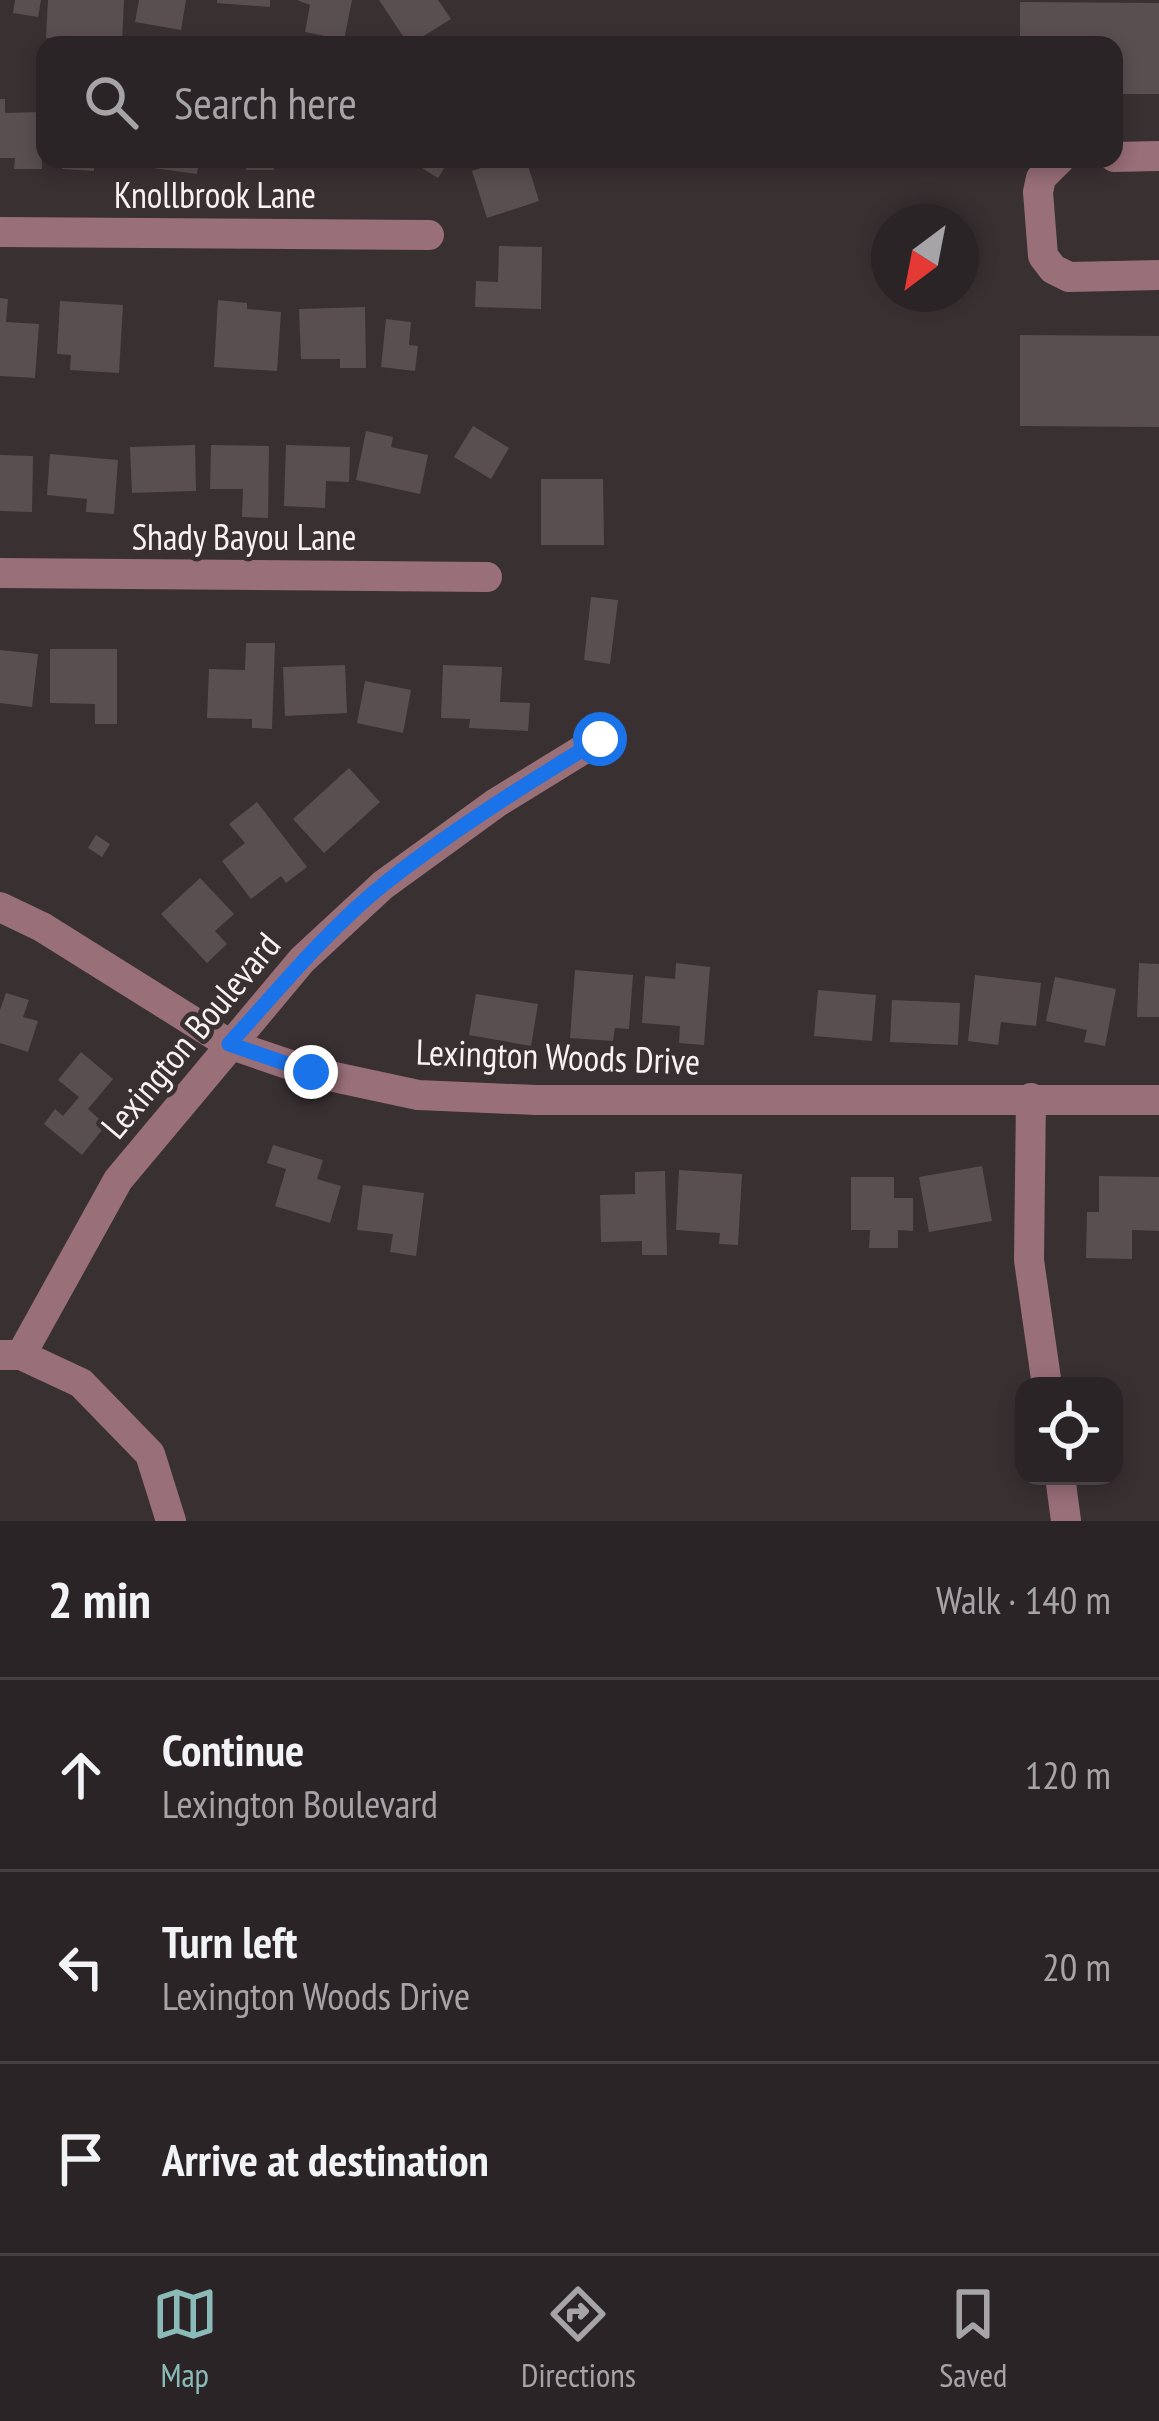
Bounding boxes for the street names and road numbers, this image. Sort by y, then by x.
street label: Knollbrook Lane [114,171,316,218]
street label: Shady Bayou Lane [132,513,356,560]
street label: Lexington Boulevard [90,922,290,1148]
street label: Lexington Woods Drive [415,1028,701,1084]

